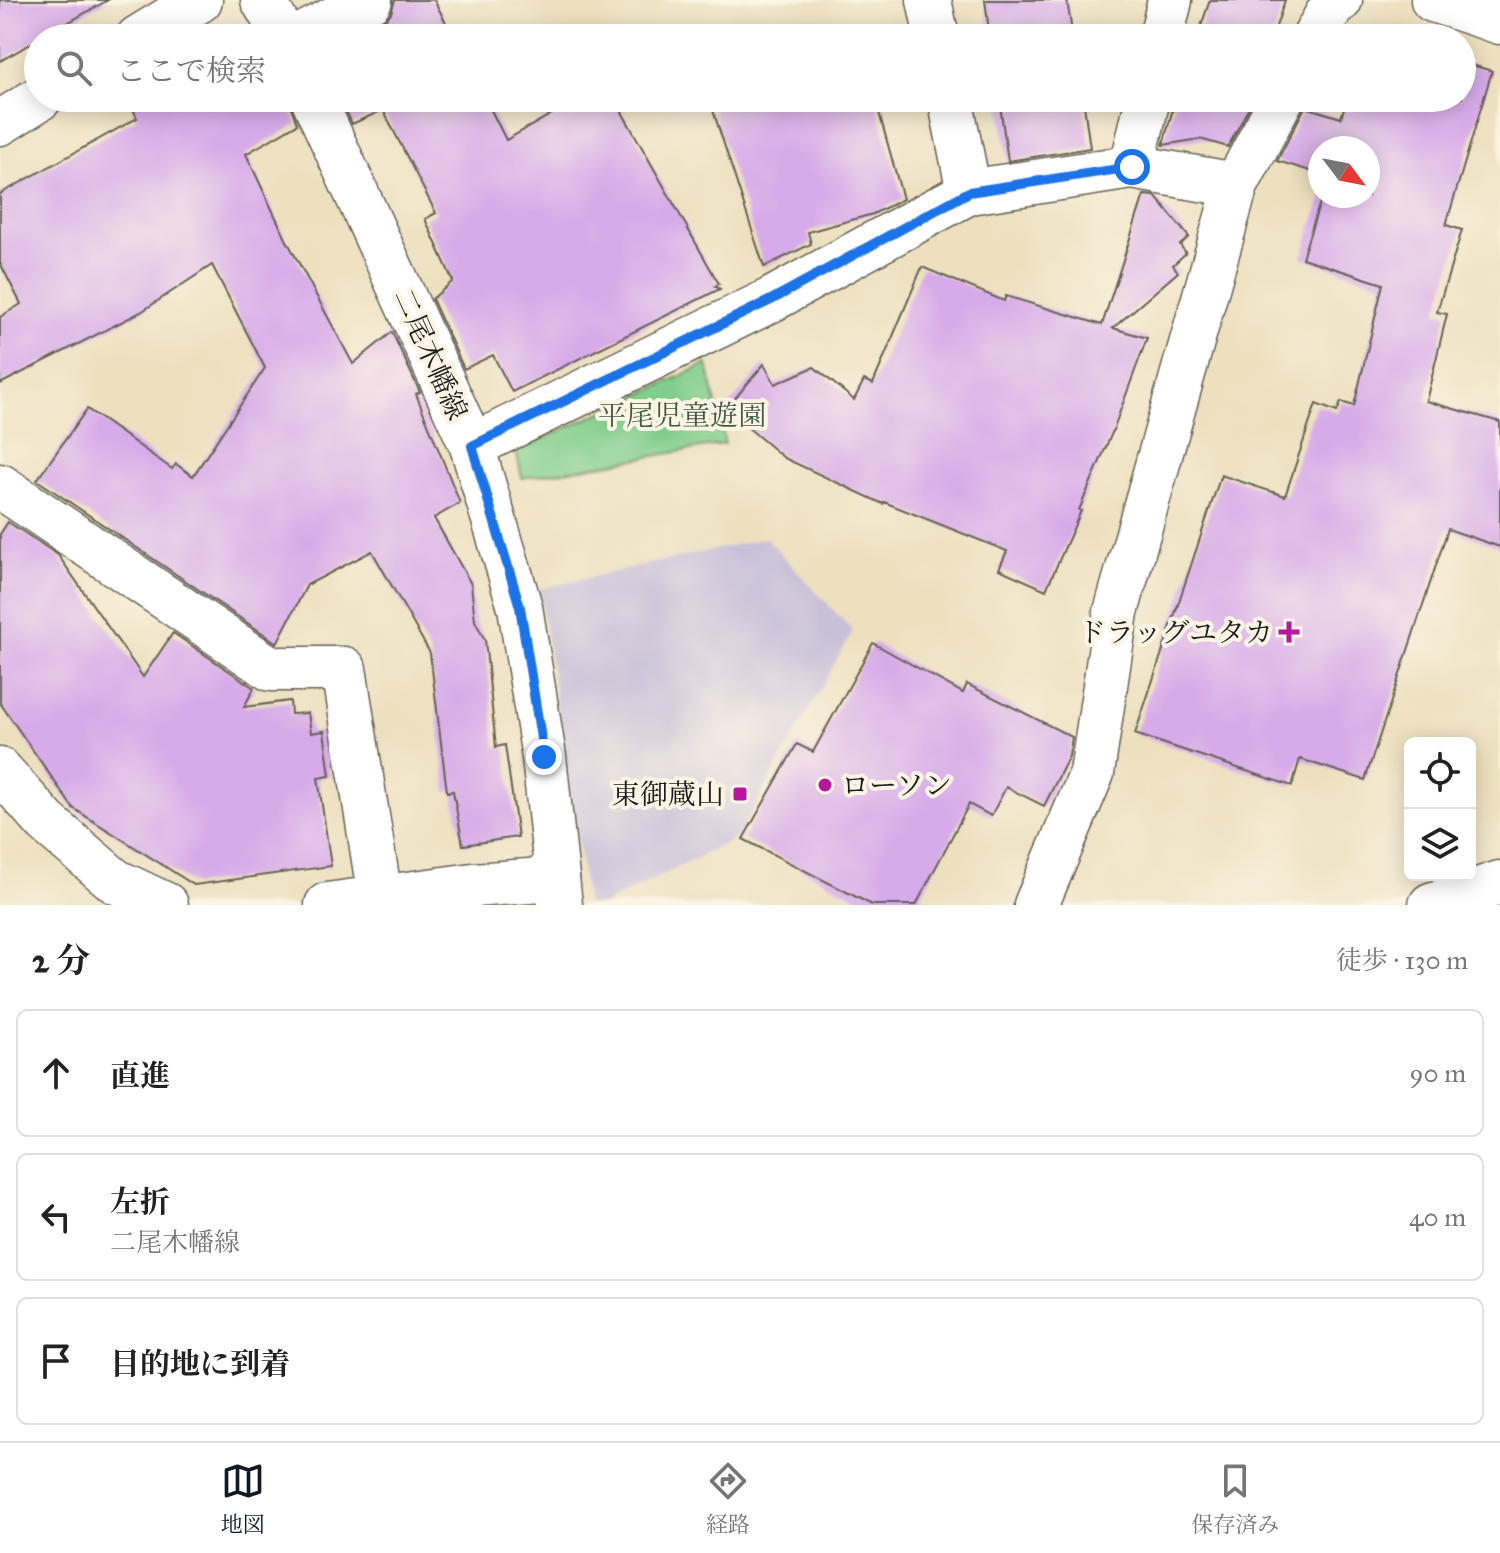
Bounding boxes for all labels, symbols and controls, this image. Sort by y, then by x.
search box [24,24,1476,112]
icon: search [52,46,96,90]
text: ここで検索 [116,53,266,89]
north arrow [1308,136,1380,208]
route start [1114,149,1150,185]
street label: 二尾木幡線 [386,283,475,425]
park label: 平尾児童遊園 [598,398,766,433]
place label: ドラッグユタカ [1078,615,1273,650]
marker: ドラッグユタカ [1280,623,1298,641]
map controls [1404,737,1476,881]
button: locate [1404,737,1476,809]
route end [526,739,562,775]
place label: ローソン [841,768,952,803]
marker: ローソン [816,776,834,794]
place label: 東御蔵山 [612,777,724,812]
marker: 東御蔵山 [731,785,749,803]
button: layers [1404,809,1476,881]
text: 2 分 [32,940,90,981]
text: 徒歩 · 130 m [1336,944,1468,976]
icon: ahead [34,1051,78,1095]
text: 90 m [1409,1057,1466,1089]
text: 直進 [110,1058,170,1094]
text: 左折 [110,1184,170,1220]
icon: left [34,1195,78,1239]
text: 40 m [1409,1201,1466,1233]
text: 二尾木幡線 [110,1226,240,1258]
icon: arrive [34,1339,78,1383]
text: 目的地に到着 [110,1346,290,1382]
tab: 地図 [221,1459,265,1538]
tab: 経路 [706,1459,750,1538]
tab: 保存済み [1191,1459,1279,1538]

